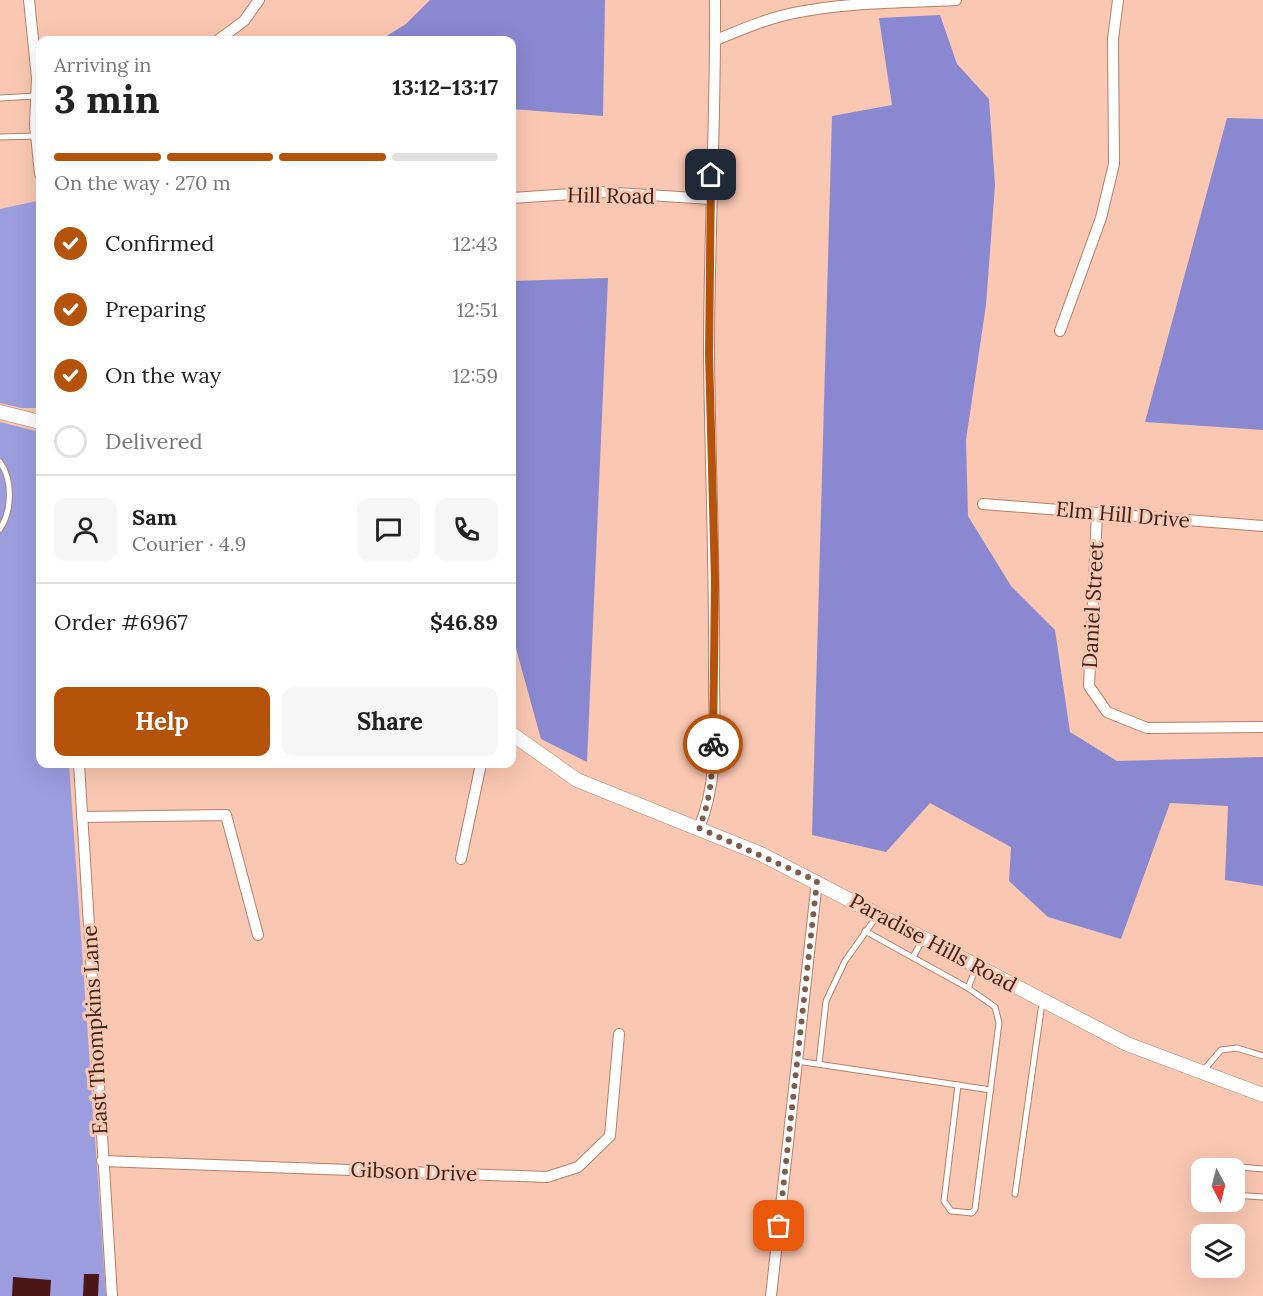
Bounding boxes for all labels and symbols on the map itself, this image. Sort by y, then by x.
pin [685,149,736,200]
street label: Hill Road [567,181,655,210]
street label: Elm Hill Drive [1055,495,1191,534]
street label: Daniel Street [1076,540,1109,669]
courier [683,714,743,774]
street label: Paradise Hills Road [845,887,1022,998]
street label: East Thompkins Lane [76,925,113,1135]
street label: Gibson Drive [350,1156,478,1187]
north arrow [1191,1158,1245,1212]
pin [753,1200,804,1251]

